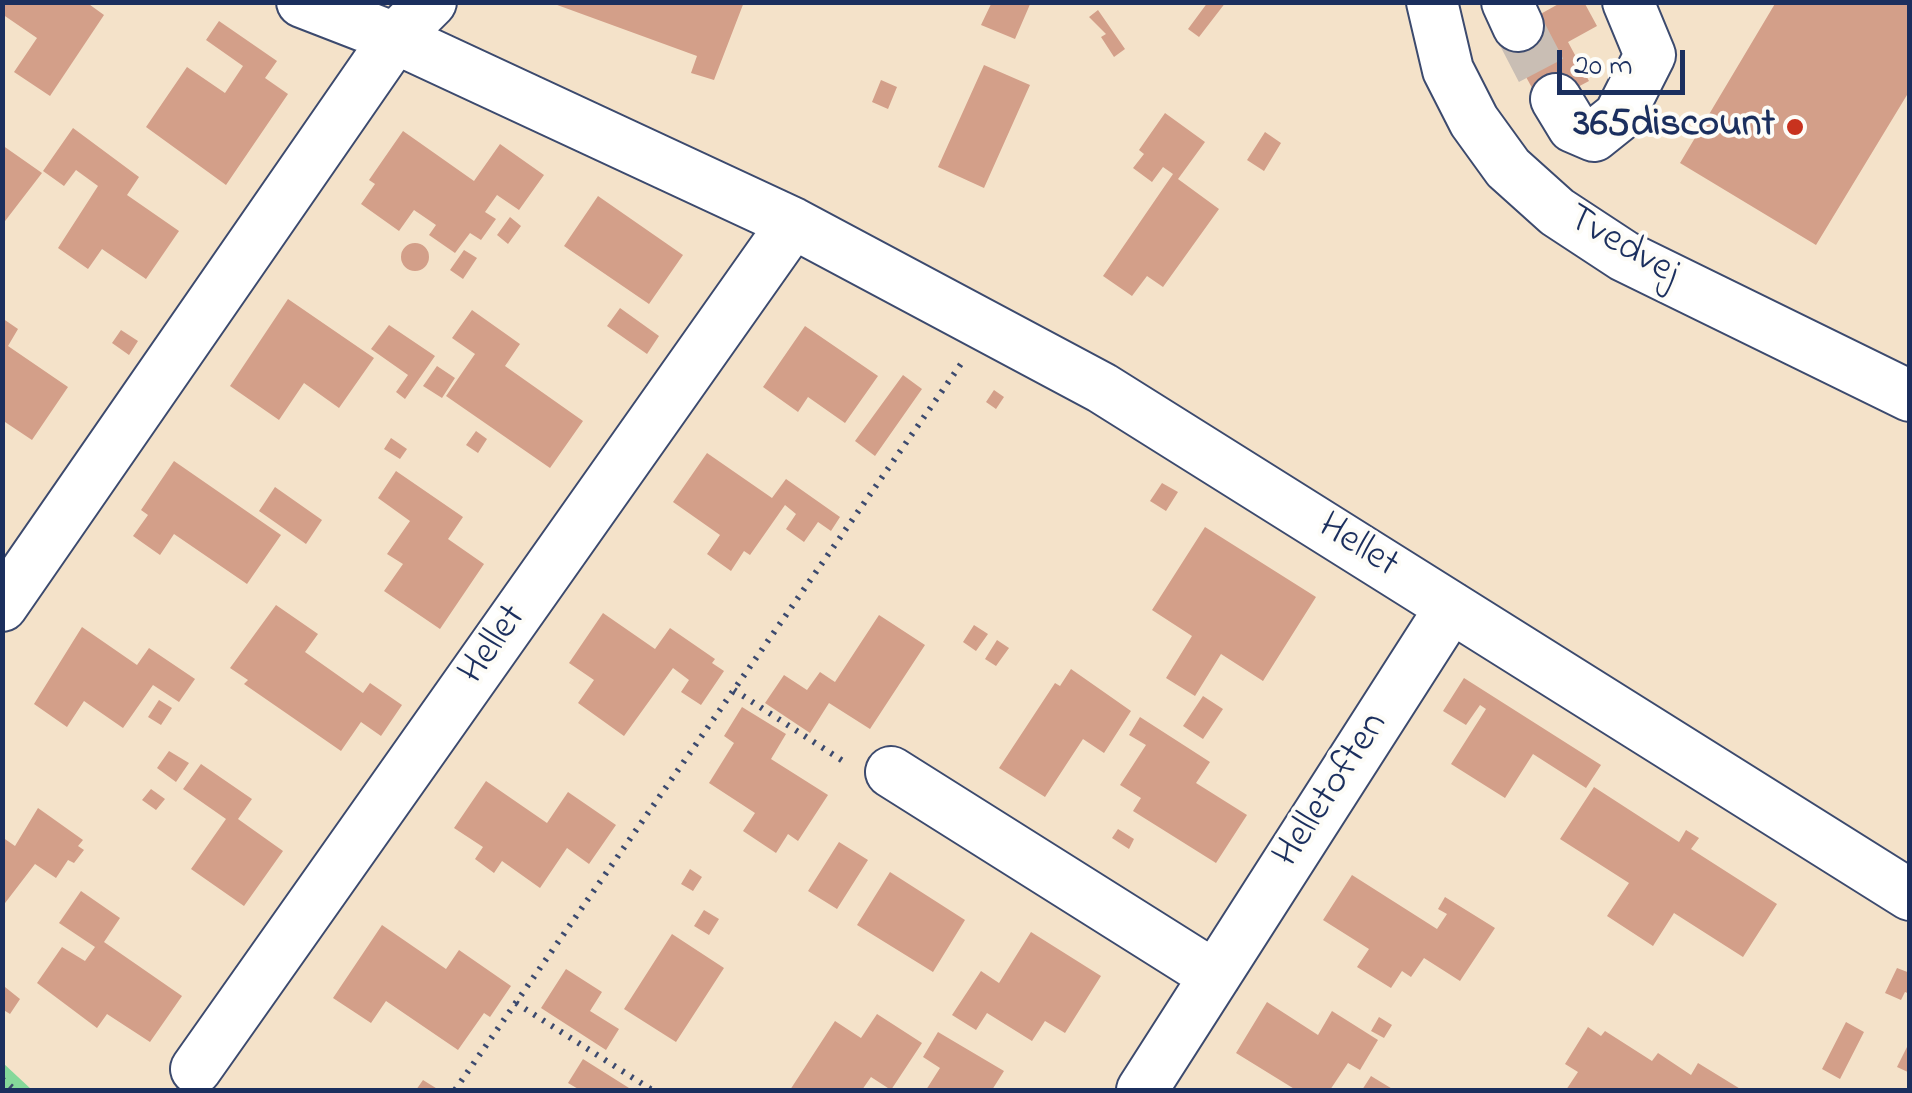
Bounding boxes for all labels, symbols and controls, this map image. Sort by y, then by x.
scale bar [1562,30,1690,92]
text: 20 m [1574,45,1633,89]
place label: 365discount [1573,103,1775,151]
marker: 365discount [1784,116,1806,138]
street label: Tvedvej [1557,197,1687,299]
street label: Hellet [1308,505,1406,591]
street label: Hellet [451,597,539,695]
street label: Helletoften [1265,705,1401,877]

